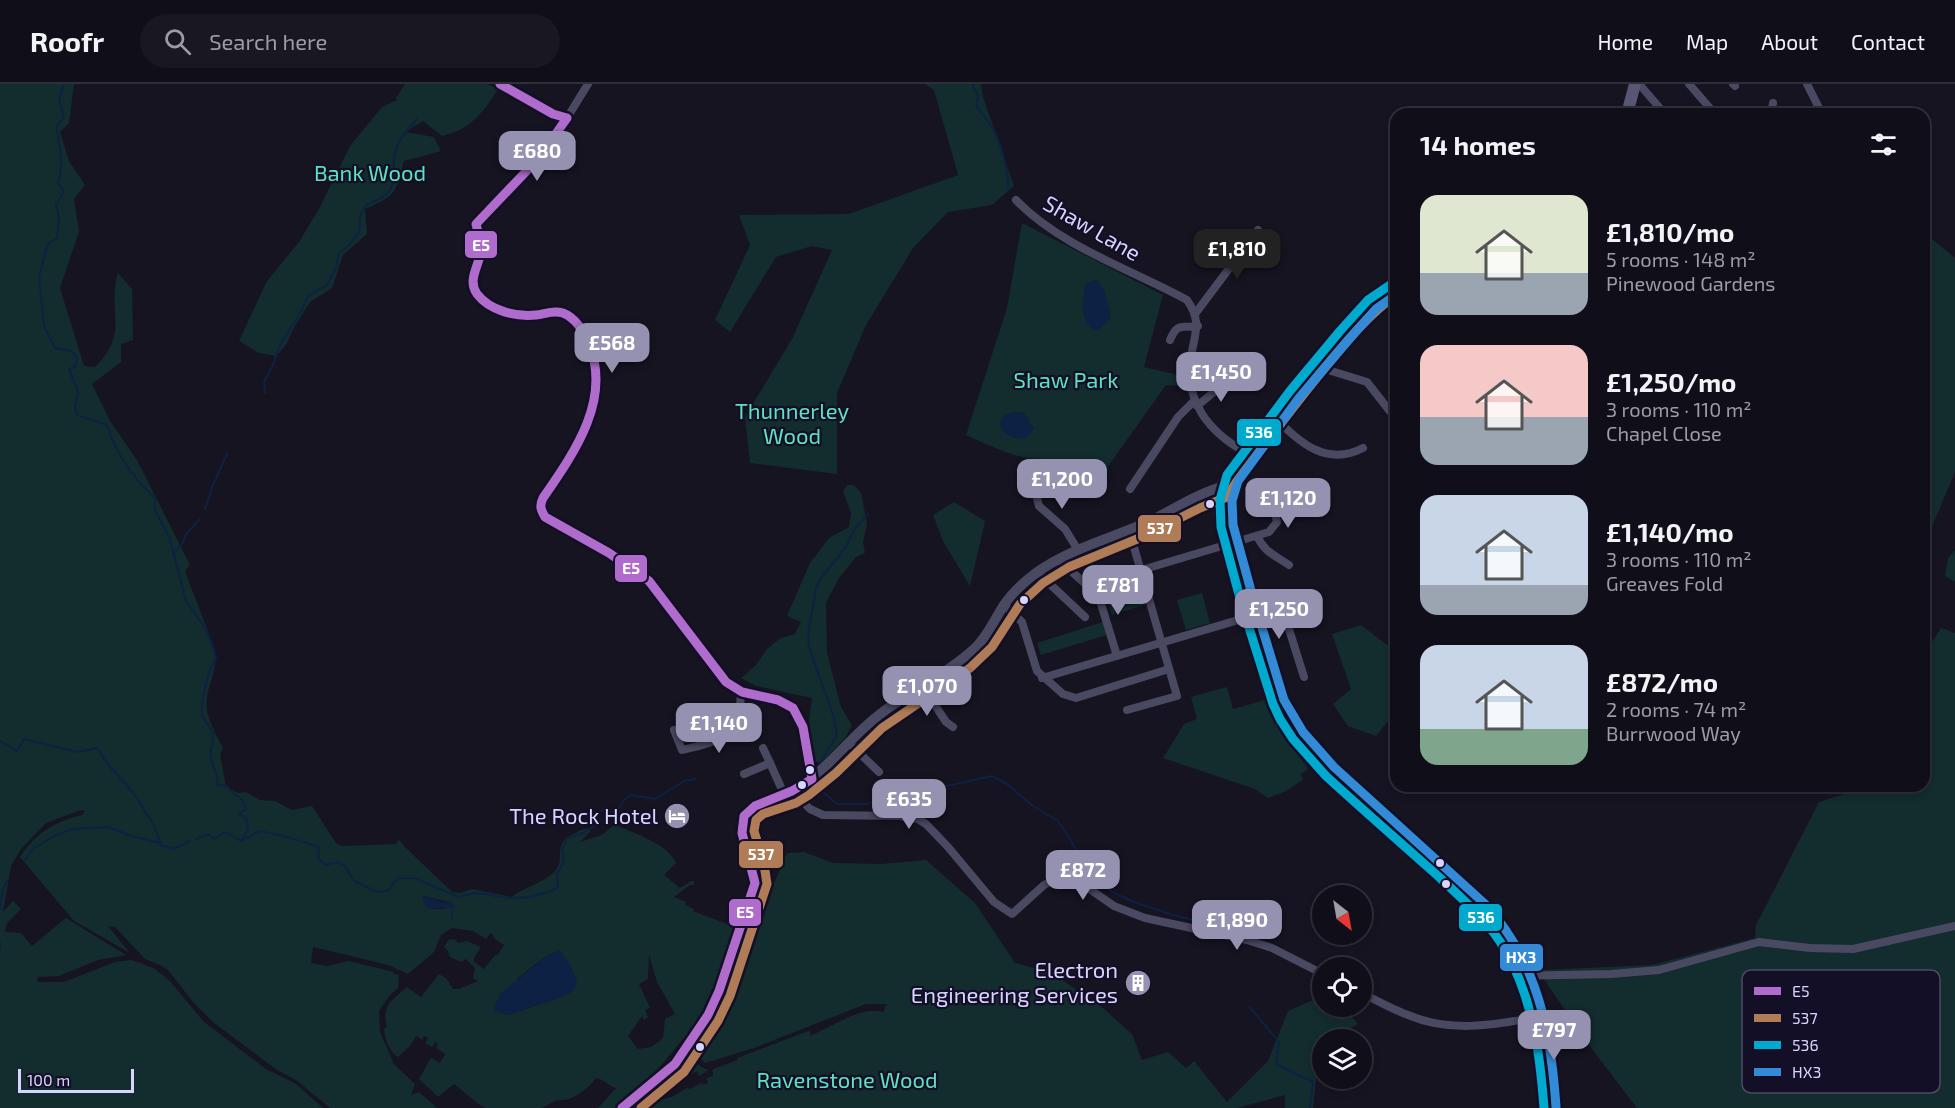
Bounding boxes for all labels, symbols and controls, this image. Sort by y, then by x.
search box [140,14,560,68]
text: Roofr [30,24,104,58]
icon: search [161,25,194,58]
text: Search here [209,28,327,54]
text: Home [1597,29,1653,54]
text: Map [1686,29,1728,54]
text: About [1761,29,1818,54]
text: Contact [1851,29,1925,54]
icon: filters [1867,128,1900,161]
text: 14 homes [1420,129,1536,160]
pin: £680 [501,131,573,182]
text: £680 [513,138,561,162]
park label: Bank Wood [314,159,426,185]
street label: Shaw Lane [1039,189,1146,265]
text: £1,810/mo [1606,216,1734,247]
icon: home [1468,219,1540,291]
pin: £1,810 [1188,229,1286,280]
line badge: E5 [464,230,498,259]
text: E5 [472,235,490,254]
text: £1,810 [1208,236,1266,260]
text: 5 rooms · 148 m² [1606,247,1756,271]
text: Pinewood Gardens [1606,271,1776,295]
pin: £568 [576,323,648,374]
text: £568 [588,330,636,354]
pin: £1,450 [1172,352,1270,403]
text: £1,450 [1190,359,1252,383]
park label: Shaw Park [1014,366,1118,392]
text: £1,250/mo [1606,366,1736,397]
icon: home [1468,369,1540,441]
park label: Thunnerley Wood [735,397,849,448]
text: 3 rooms · 110 m² [1606,397,1752,421]
line badge: 536 [1236,418,1282,447]
text: Chapel Close [1606,421,1722,445]
text: 536 [1245,422,1273,441]
pin: £1,200 [1013,459,1111,510]
text: £1,200 [1031,466,1093,490]
pin: £1,120 [1239,478,1337,529]
text: £1,120 [1259,485,1317,509]
unlabelled marker [1204,498,1216,510]
line badge: 537 [1137,514,1182,543]
text: £1,140/mo [1606,516,1734,547]
text: 537 [1147,518,1174,537]
icon: home [1468,519,1540,591]
text: 3 rooms · 110 m² [1606,547,1752,571]
line badge: E5 [614,554,648,583]
text: E5 [622,558,640,577]
pin: £781 [1082,565,1154,616]
text: Greaves Fold [1606,571,1723,595]
text: £781 [1096,572,1140,596]
pin: £1,250 [1230,589,1328,640]
unlabelled marker [1018,594,1030,606]
text: £1,250 [1249,596,1309,620]
pin: £1,070 [878,666,976,717]
text: £872/mo [1606,666,1718,697]
icon: home [1468,669,1540,741]
text: £1,070 [897,673,958,697]
text: 2 rooms · 74 m² [1606,697,1746,721]
pin: £1,140 [670,703,768,754]
text: £1,140 [690,710,748,734]
text: Burrwood Way [1606,721,1741,745]
unlabelled marker [804,764,816,776]
unlabelled marker [796,779,808,791]
pin: £635 [873,779,945,830]
text: £635 [886,786,932,810]
hotel icon: The Rock Hotel [662,801,692,831]
place label: The Rock Hotel [509,802,658,828]
line badge: 537 [738,840,784,869]
text: 537 [748,844,775,863]
pin: £872 [1047,850,1119,901]
text: £872 [1060,857,1106,881]
unlabelled marker [1434,857,1446,869]
unlabelled marker [1440,878,1452,890]
north arrow [1312,885,1372,945]
map controls [1312,885,1372,1089]
line badge: E5 [728,898,762,927]
pin: £1,890 [1188,900,1286,951]
text: E5 [736,902,754,921]
line badge: 536 [1458,903,1503,932]
text: £1,890 [1206,907,1268,931]
text: 536 [1467,907,1495,926]
line badge: HX3 [1499,943,1544,972]
text: HX3 [1506,947,1536,966]
place label: Electron Engineering Services [911,956,1118,1007]
button: locate [1312,957,1372,1017]
building icon: Electron Engineering Services [1123,968,1153,998]
legend [1742,970,1940,1093]
text: E5 [1792,981,1810,1000]
text: 537 [1792,1008,1818,1027]
pin: £797 [1518,1010,1590,1061]
text: £797 [1532,1017,1576,1041]
button: layers [1312,1029,1372,1089]
text: 536 [1792,1035,1819,1054]
unlabelled marker [694,1041,706,1053]
text: HX3 [1792,1062,1821,1081]
scale bar [18,1066,134,1094]
park label: Ravenstone Wood [756,1066,938,1092]
text: 100 m [27,1070,70,1089]

